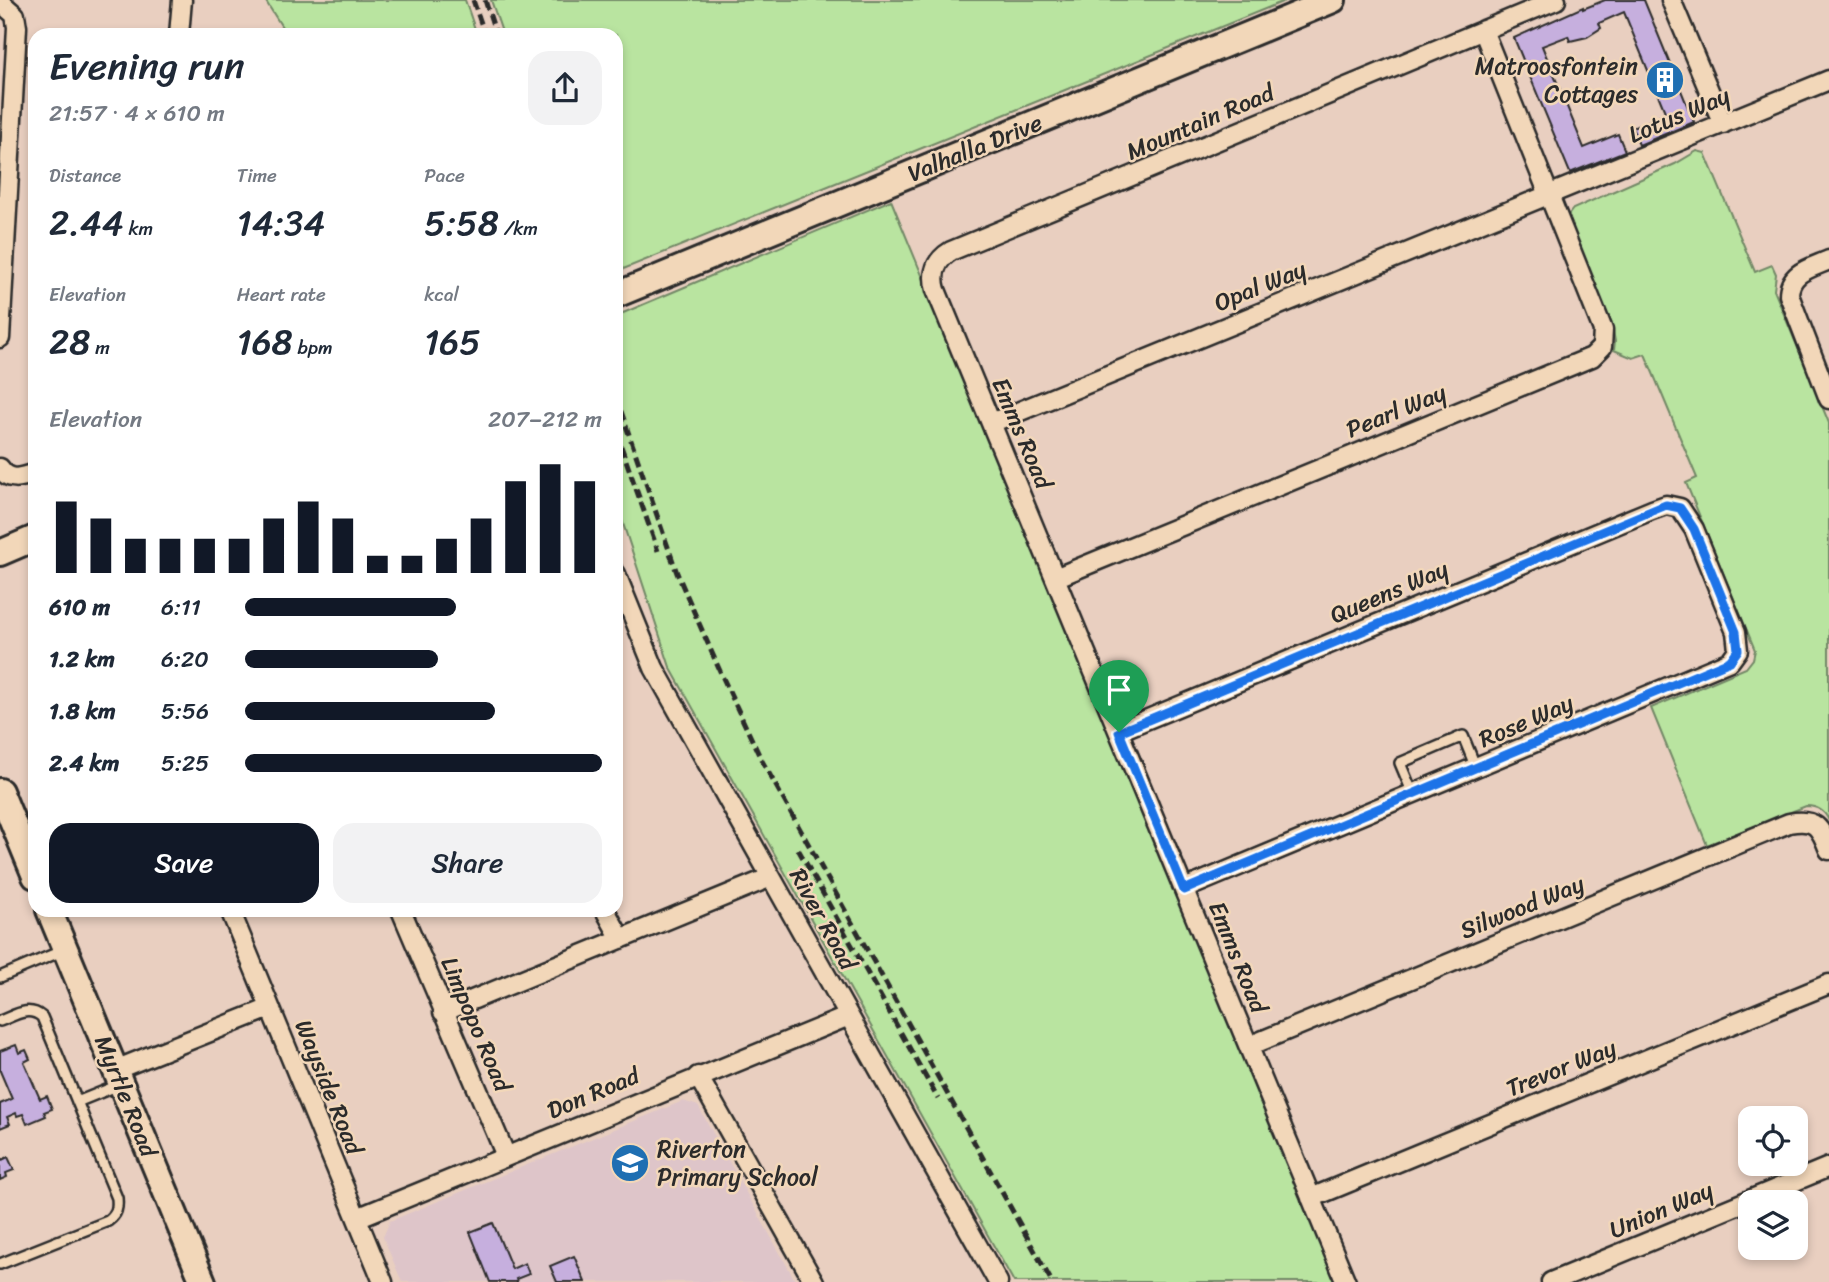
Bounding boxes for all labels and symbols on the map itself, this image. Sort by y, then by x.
place label: Matroosfontein Cottages [1475,45,1638,115]
building icon: Matroosfontein Cottages [1644,59,1686,101]
street label: Mountain Road [1119,71,1283,172]
street label: Lotus Way [1622,74,1737,155]
street label: Valhalla Drive [901,102,1049,194]
street label: Opal Way [1208,248,1313,323]
street label: Emms Road [980,371,1065,498]
street label: Pearl Way [1339,372,1453,450]
street label: Queens Way [1323,548,1456,636]
pin [1089,660,1149,732]
street label: Rose Way [1472,682,1581,760]
street label: River Road [778,860,869,979]
street label: Silwood Way [1453,863,1591,951]
street label: Emms Road [1196,895,1280,1022]
street label: Limpopo Road [429,950,524,1100]
street label: Wayside Road [283,1013,376,1163]
street label: Trevor Way [1499,1027,1623,1109]
street label: Myrtle Road [82,1029,170,1165]
street label: Don Road [540,1054,647,1131]
place label: Riverton Primary School [657,1128,819,1198]
school or university icon: Riverton Primary School [609,1142,651,1184]
street label: Union Way [1602,1169,1720,1251]

